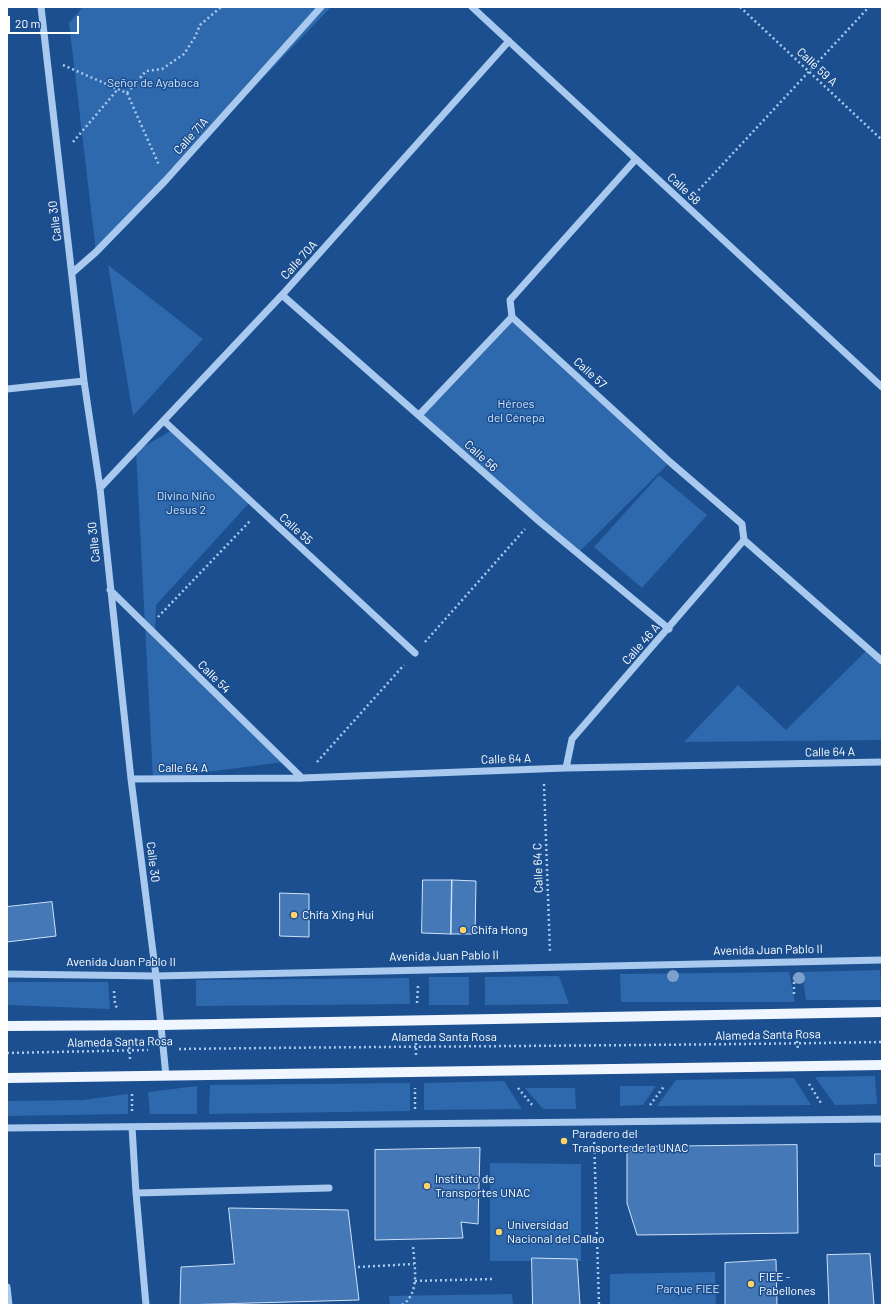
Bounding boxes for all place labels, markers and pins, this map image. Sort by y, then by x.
place label: Chifa Xing Hui [302,908,374,922]
marker: Chifa Xing Hui [289,910,299,920]
place label: Chifa Hong [471,923,528,937]
marker: Chifa Hong [458,925,468,935]
place label: Paradero del Transporte de la UNAC [572,1127,688,1155]
marker: Paradero del Transporte de la UNAC [559,1136,569,1146]
place label: Instituto de Transportes UNAC [435,1172,530,1200]
marker: Instituto de Transportes UNAC [422,1181,432,1191]
place label: Universidad Nacional del Callao [507,1218,604,1246]
marker: Universidad Nacional del Callao [494,1227,504,1237]
place label: FIEE - Pabellones [759,1270,816,1298]
marker: FIEE - Pabellones [746,1279,756,1289]

